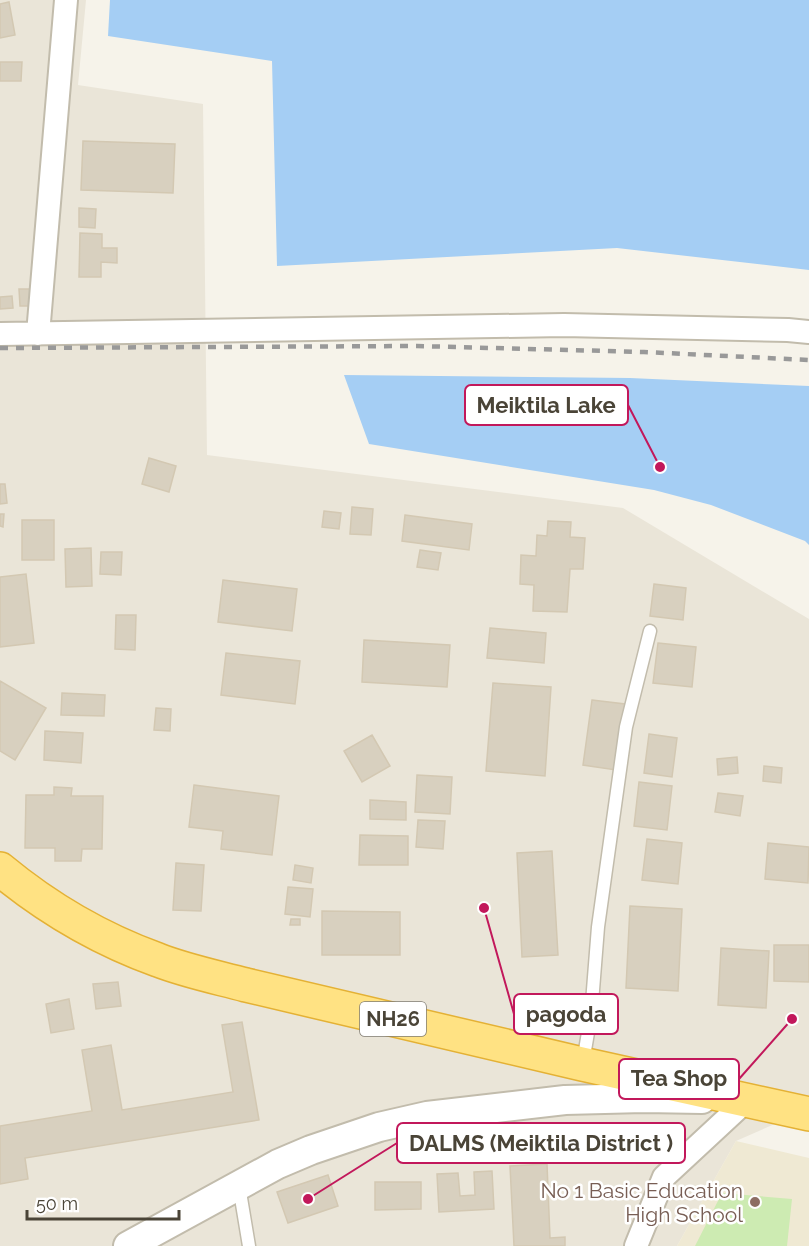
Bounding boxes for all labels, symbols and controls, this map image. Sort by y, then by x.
callout: Meiktila Lake [465,385,628,425]
text: Meiktila Lake [476,392,616,418]
callout: pagoda [514,994,618,1034]
text: pagoda [526,1001,606,1027]
road number: NH26 [360,1002,426,1036]
callout: Tea Shop [619,1059,739,1099]
text: Tea Shop [631,1065,727,1091]
callout: DALMS (Meiktila District ) [397,1123,685,1163]
text: DALMS (Meiktila District ) [409,1130,673,1156]
place label: No 1 Basic Education High School [540,1178,743,1227]
scale bar [27,1183,178,1221]
text: 50 m [36,1193,78,1214]
marker: No 1 Basic Education High School [748,1195,762,1209]

